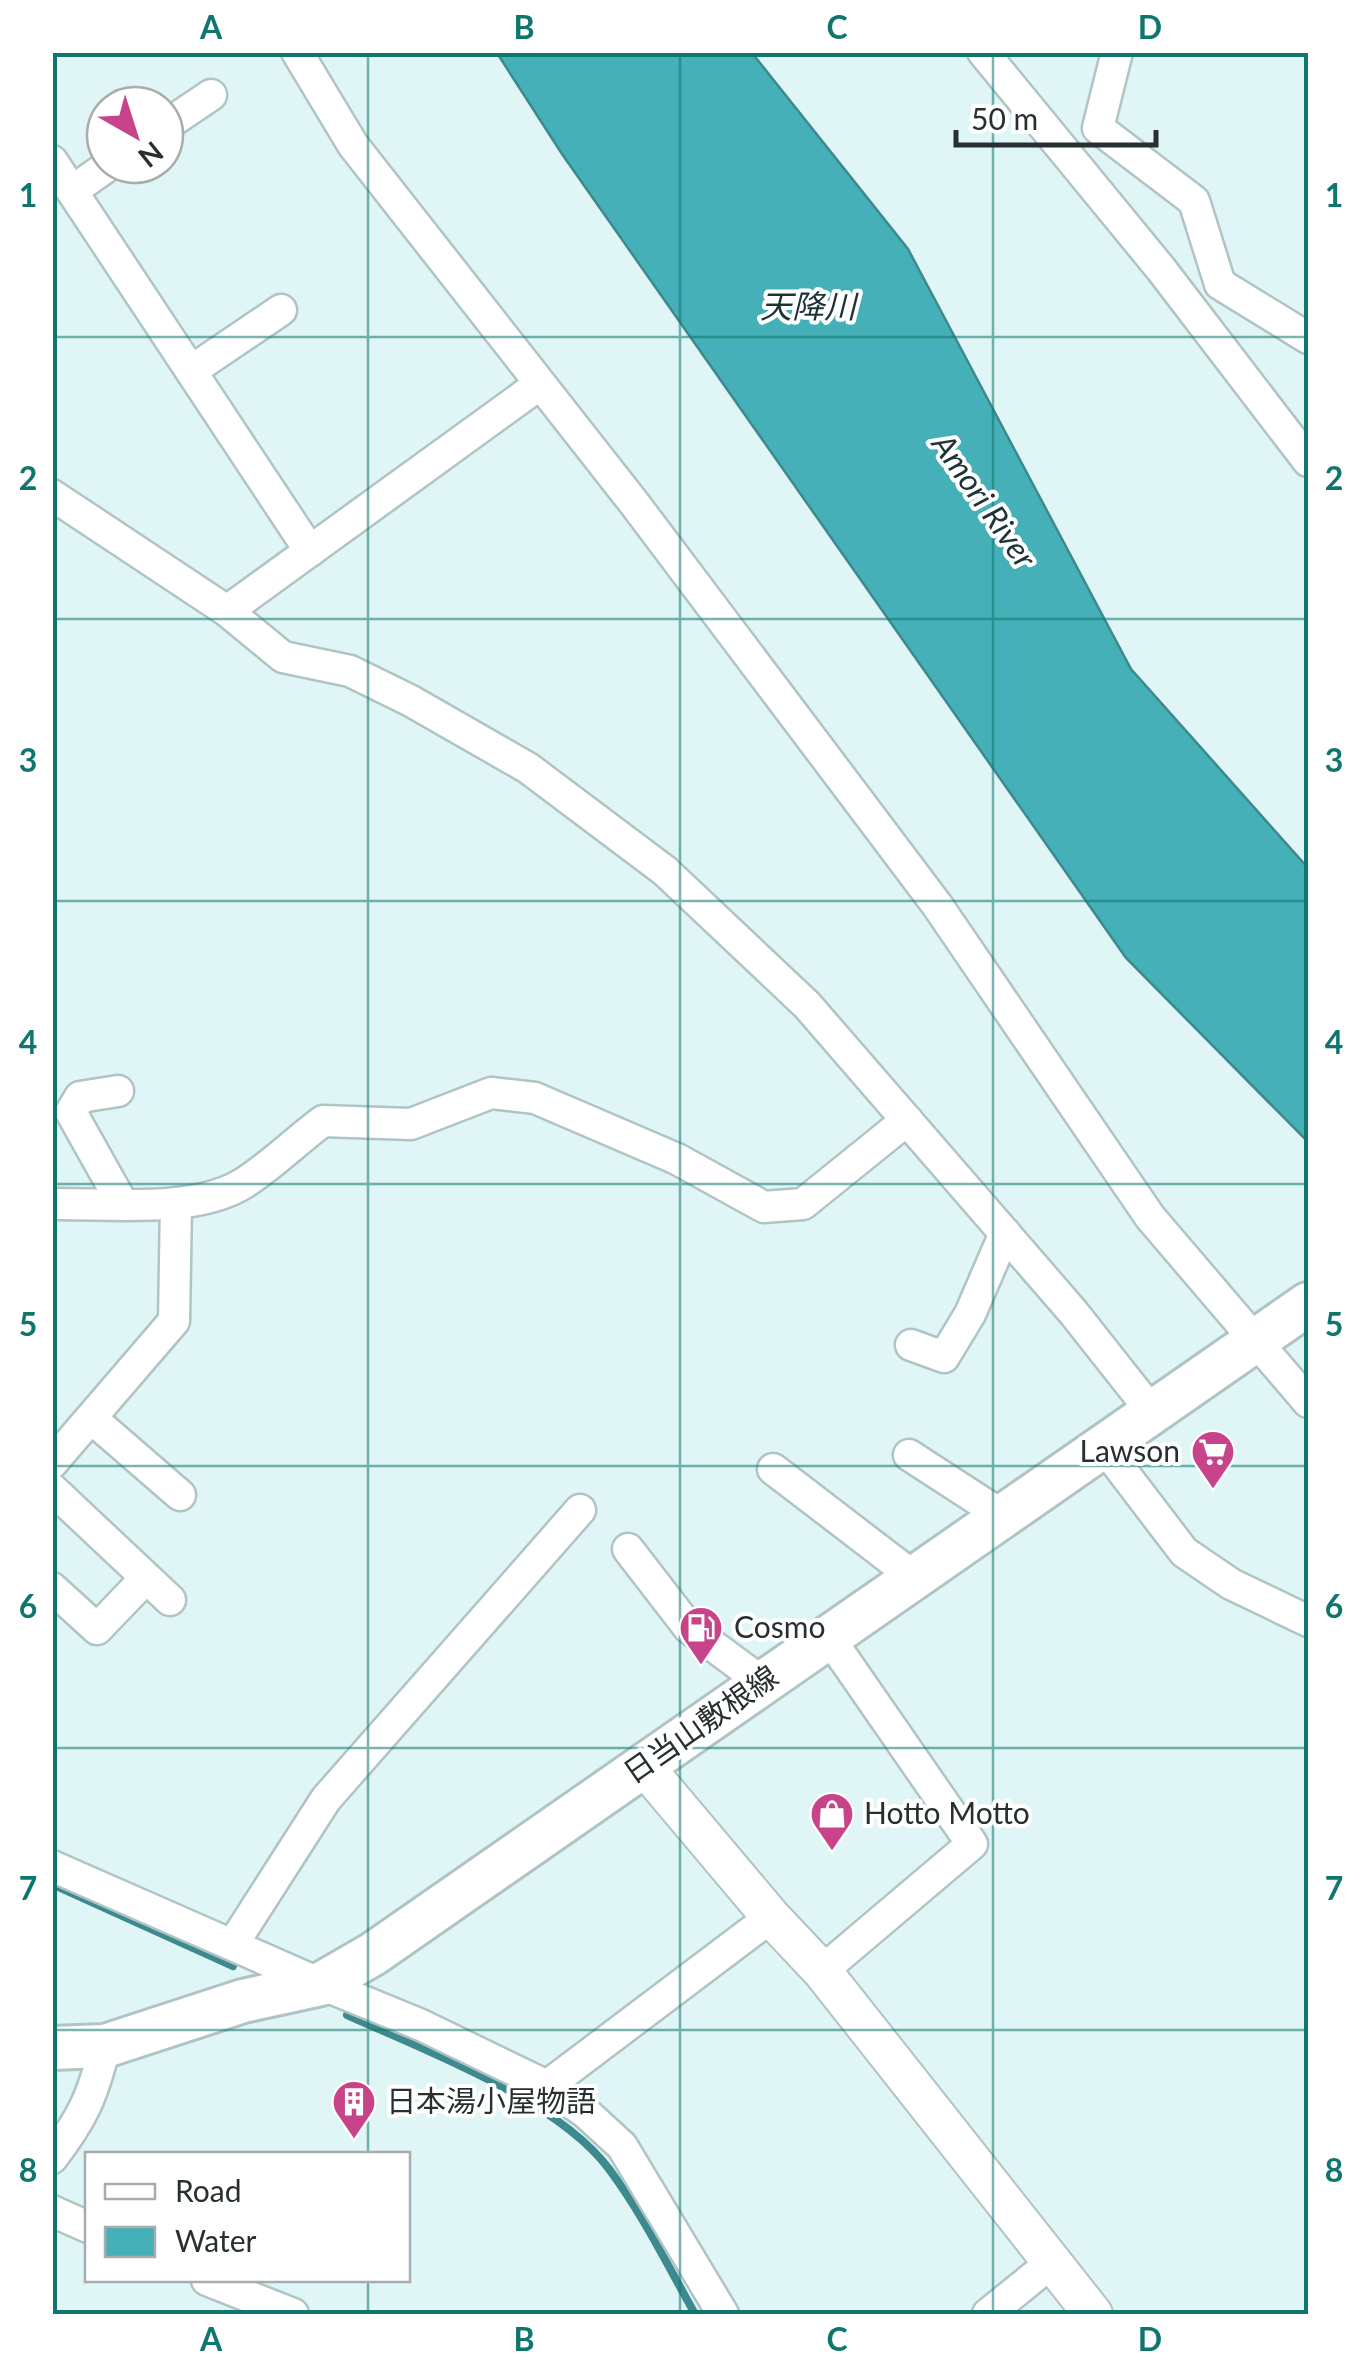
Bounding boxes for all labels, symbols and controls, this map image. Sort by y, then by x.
text: A [199,7,223,46]
text: B [513,7,535,46]
text: C [826,7,848,46]
text: D [1138,7,1162,46]
north arrow [85,85,185,185]
scale bar [956,85,1156,147]
text: 50 m [971,100,1038,136]
text: N [132,135,170,175]
text: 1 [19,175,37,214]
text: 1 [1325,175,1343,214]
water label: 天降川 [760,286,859,325]
water label: Amori River [924,424,1046,576]
text: 2 [19,458,37,497]
text: 2 [1325,458,1343,497]
text: 3 [19,740,37,779]
text: 3 [1325,740,1343,779]
text: 4 [19,1022,37,1061]
text: 4 [1325,1022,1343,1061]
text: 5 [19,1304,37,1343]
text: 5 [1325,1304,1343,1343]
supermarket icon: Lawson [1190,1429,1236,1490]
place label: Lawson [1080,1432,1180,1468]
text: 6 [19,1586,37,1625]
text: 6 [1325,1586,1343,1625]
fuel station icon: Cosmo [678,1605,724,1666]
place label: Cosmo [734,1608,825,1644]
street label: 日当山敷根線 [616,1657,784,1790]
shop icon: Hotto Motto [809,1791,855,1852]
place label: Hotto Motto [864,1794,1030,1830]
text: 7 [19,1868,37,1907]
text: 7 [1325,1868,1343,1907]
building icon: 日本湯小屋物語 [331,2079,377,2140]
place label: 日本湯小屋物語 [386,2082,596,2118]
text: 8 [19,2150,37,2189]
text: 8 [1325,2150,1343,2189]
legend [85,2152,410,2282]
text: Road [175,2172,242,2208]
text: Water [175,2222,257,2258]
text: A [199,2319,223,2358]
text: B [513,2319,535,2358]
text: C [826,2319,848,2358]
text: D [1138,2319,1162,2358]

